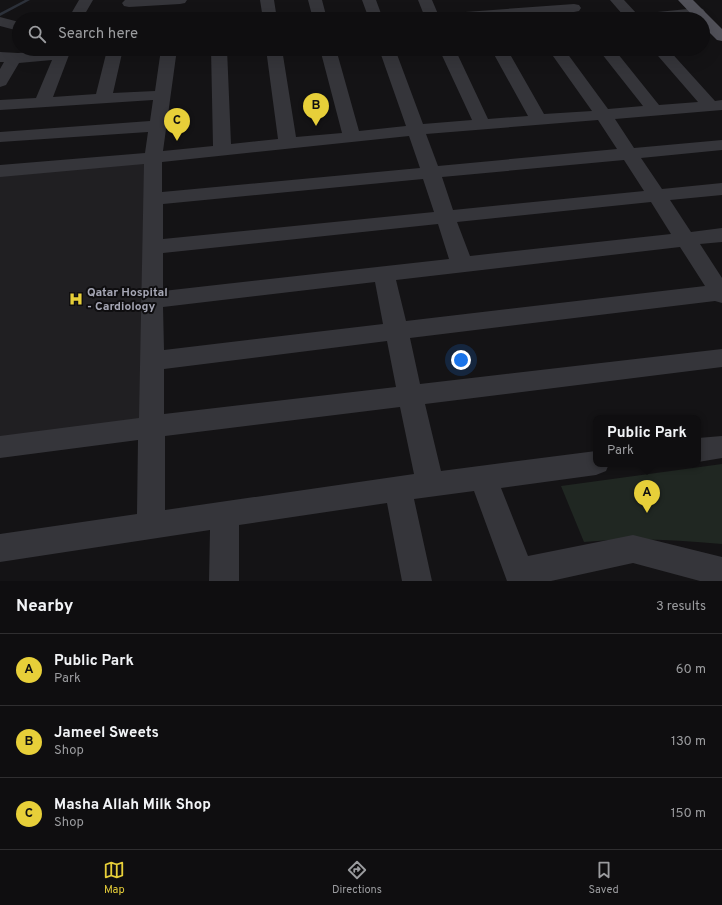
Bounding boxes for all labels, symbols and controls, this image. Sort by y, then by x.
search box [12,12,710,56]
icon: search [26,23,48,45]
text: Search here [58,25,138,44]
pin: B [303,93,329,126]
pin: C [164,108,190,141]
place label: Qatar Hospital - Cardiology [87,285,168,315]
hospital icon: Qatar Hospital - Cardiology [68,291,84,307]
your location [451,350,471,370]
popup [593,415,701,467]
text: Public Park [607,424,687,443]
text: Park [607,443,634,459]
pin: A [634,480,660,513]
text: Nearby [16,596,73,618]
text: 3 results [656,599,706,615]
text: Public Park [54,652,134,671]
text: A [24,662,34,678]
text: 60 m [676,662,706,678]
text: Park [54,671,81,687]
text: Jameel Sweets [54,724,159,743]
text: B [25,734,33,750]
text: 130 m [671,734,706,750]
text: Shop [54,743,84,759]
text: Masha Allah Milk Shop [54,796,211,815]
text: C [25,806,33,822]
text: 150 m [671,806,706,822]
text: Shop [54,815,84,831]
tab: Map [103,859,125,897]
tab: Directions [332,859,382,897]
tab: Saved [588,859,619,897]

